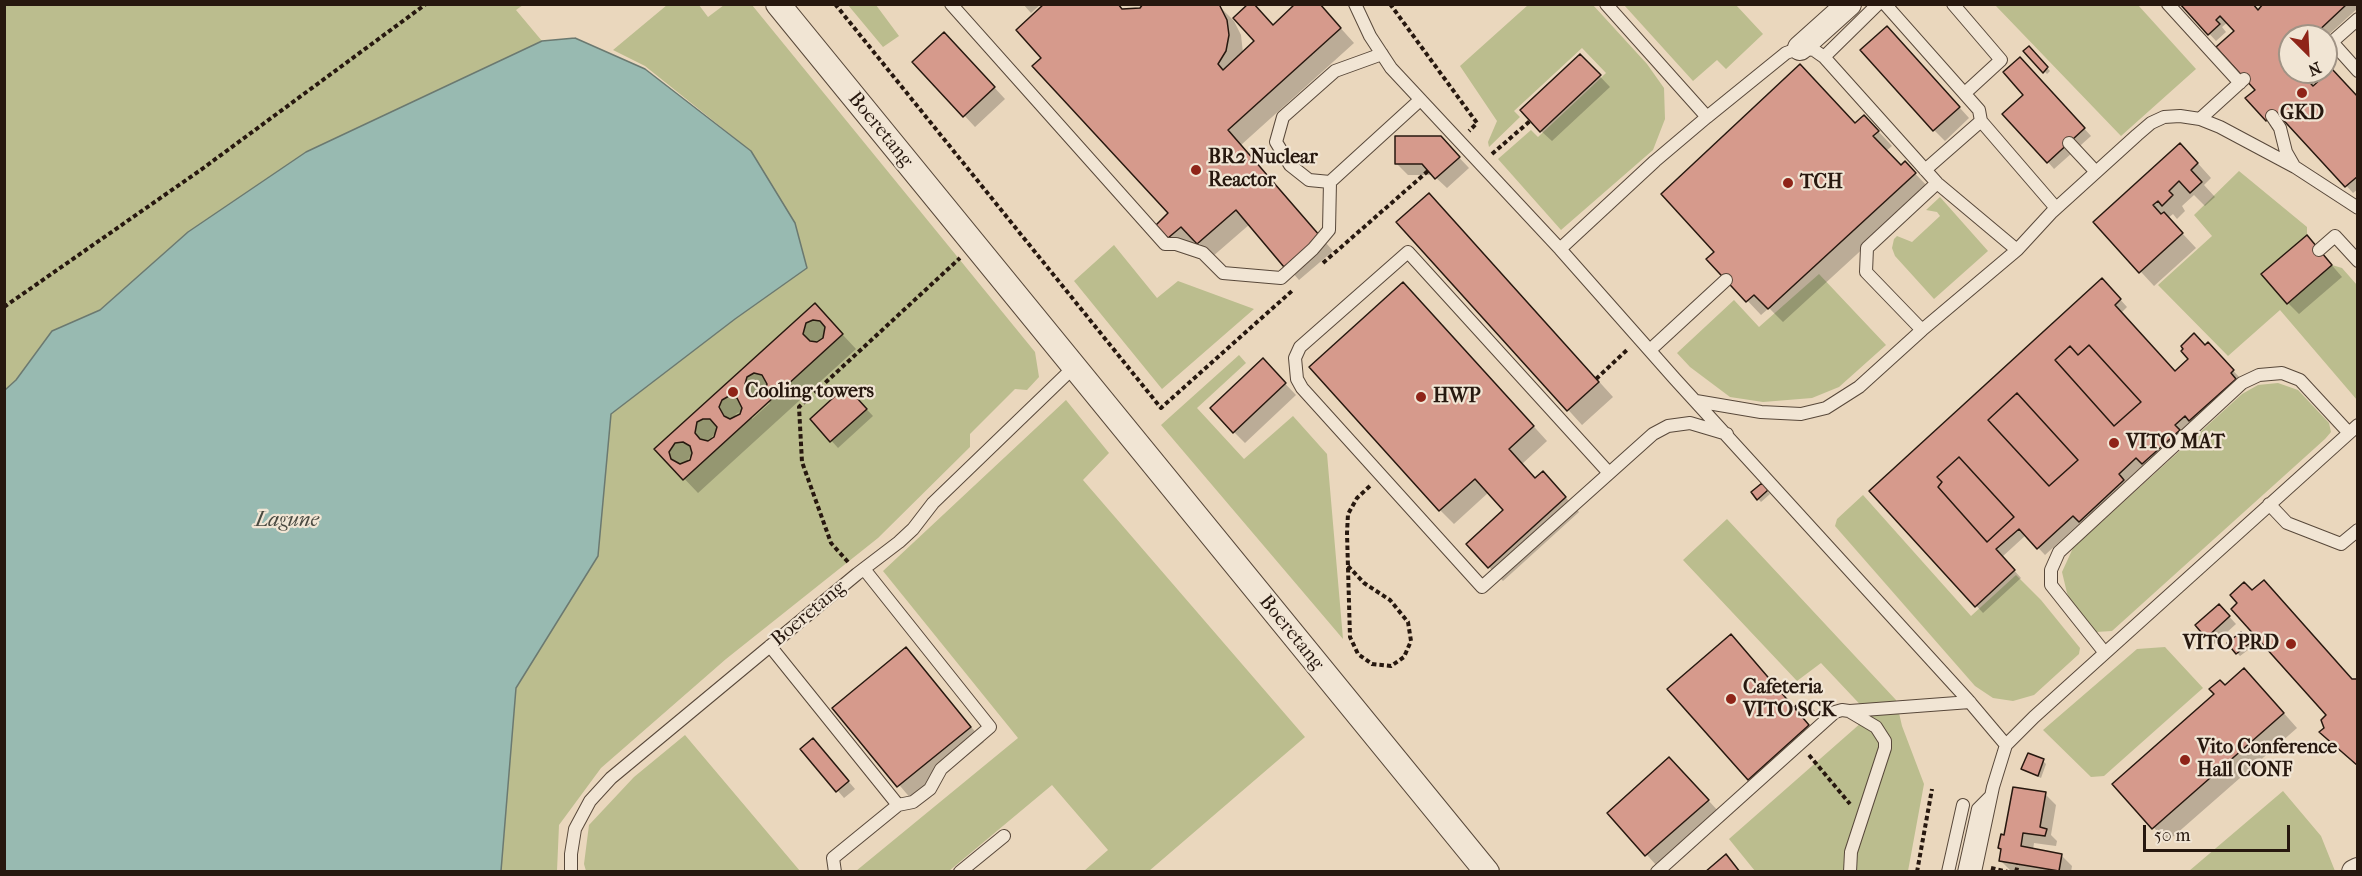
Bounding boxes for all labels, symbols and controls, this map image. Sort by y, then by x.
north arrow [2278,24,2338,84]
text: N [2305,58,2324,80]
marker: GKD [2295,86,2309,100]
street label: Boeretang [842,87,918,173]
place label: GKD [2280,102,2324,126]
place label: BR2 Nuclear Reactor [1208,146,1318,193]
marker: BR2 Nuclear Reactor [1189,163,1203,177]
place label: TCH [1800,171,1843,195]
marker: TCH [1781,176,1795,190]
place label: Cooling towers [745,380,874,404]
marker: Cooling towers [726,385,740,399]
place label: HWP [1433,385,1480,409]
marker: HWP [1414,390,1428,404]
place label: VITO MAT [2126,431,2225,455]
marker: VITO MAT [2107,436,2121,450]
water label: Lagune [255,508,319,534]
street label: Boeretang [767,576,851,652]
street label: Boeretang [1253,590,1329,676]
place label: VITO PRD [2183,632,2279,656]
marker: VITO PRD [2284,637,2298,651]
place label: Cafeteria VITO SCK [1743,676,1836,723]
marker: Cafeteria VITO SCK [1724,692,1738,706]
place label: Vito Conference Hall CONF [2197,736,2337,783]
marker: Vito Conference Hall CONF [2178,753,2192,767]
scale bar [2146,813,2293,851]
text: 50 m [2154,825,2190,846]

